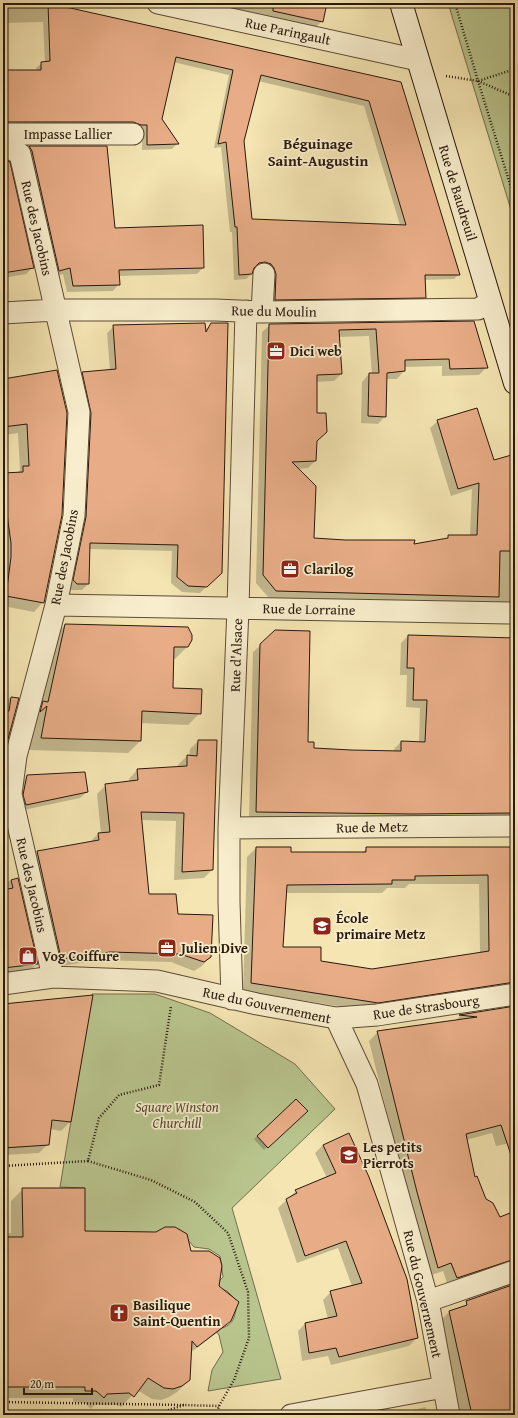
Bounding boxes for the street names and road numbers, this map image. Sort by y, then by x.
street label: Rue Paringault [243,12,333,50]
street label: Impasse Lallier [24,124,112,144]
street label: Rue de Baudreuil [434,142,482,244]
street label: Rue des Jacobins [16,179,58,277]
street label: Rue du Moulin [231,300,317,322]
street label: Rue des Jacobins [45,508,83,606]
street label: Rue de Lorraine [262,598,356,620]
street label: Rue d'Alsace [225,617,247,692]
street label: Rue de Metz [336,816,408,838]
street label: Rue des Jacobins [11,836,53,934]
street label: Rue du Gouvernement [201,982,333,1028]
street label: Rue de Strasbourg [372,990,480,1024]
street label: Rue du Gouvernement [399,1228,447,1360]

